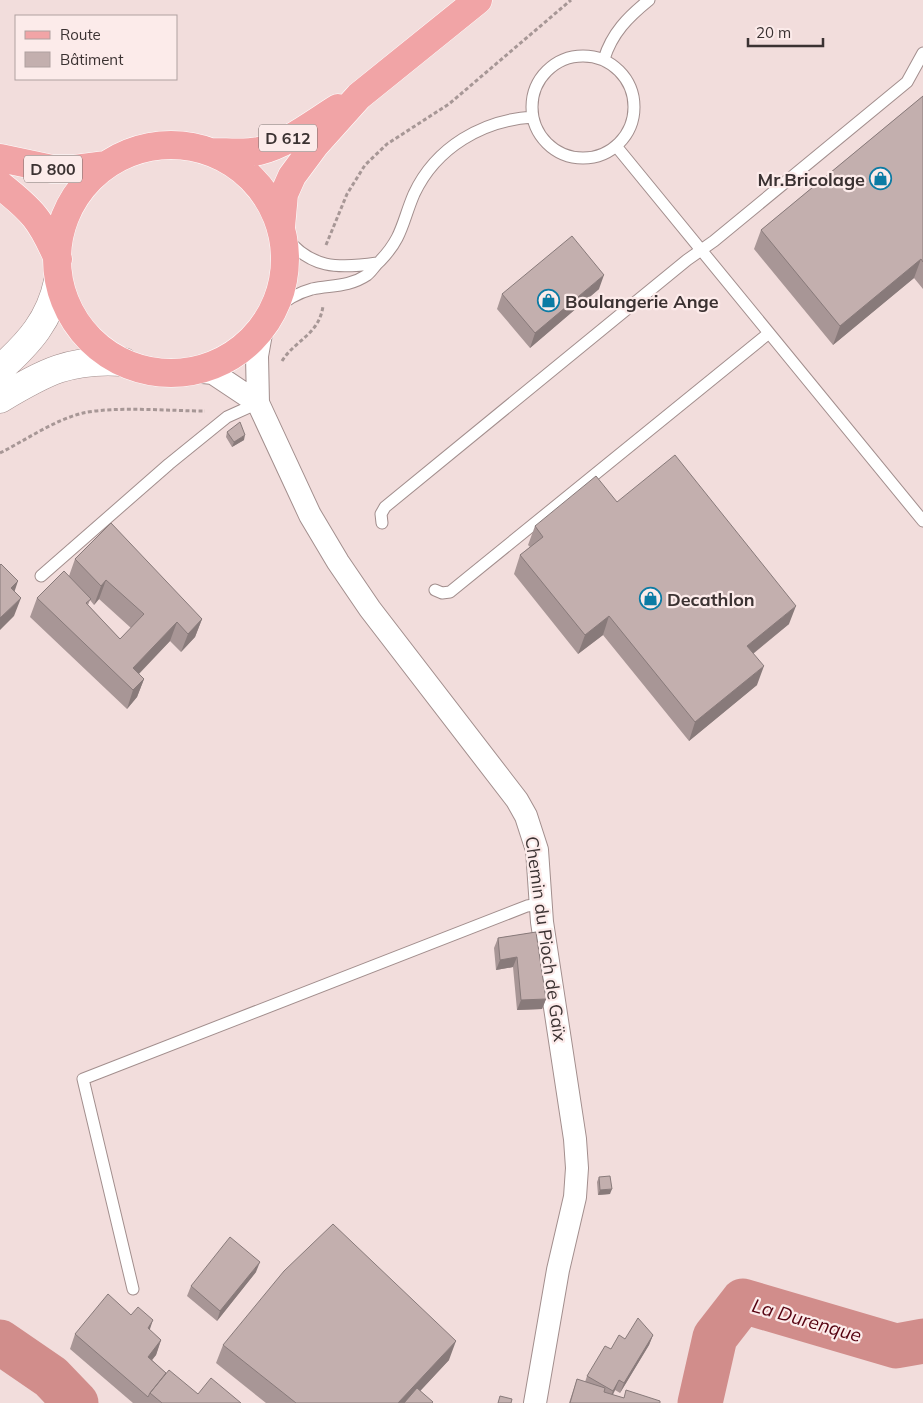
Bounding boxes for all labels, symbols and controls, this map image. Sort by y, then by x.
legend [15,15,178,80]
scale bar [748,15,823,47]
text: 20 m [756,23,791,42]
text: Route [60,25,101,44]
text: Bâtiment [60,50,123,69]
road number: D 612 [259,125,317,152]
road number: D 800 [24,156,82,182]
shop icon: Mr.Bricolage [869,167,893,191]
place label: Mr.Bricolage [758,168,865,191]
shop icon: Boulangerie Ange [537,289,561,313]
place label: Boulangerie Ange [565,290,719,313]
shop icon: Decathlon [639,587,663,611]
place label: Decathlon [667,588,755,611]
street label: Chemin du Pioch de Gaïx [520,835,572,1044]
water label: La Durenque [749,1293,865,1347]

